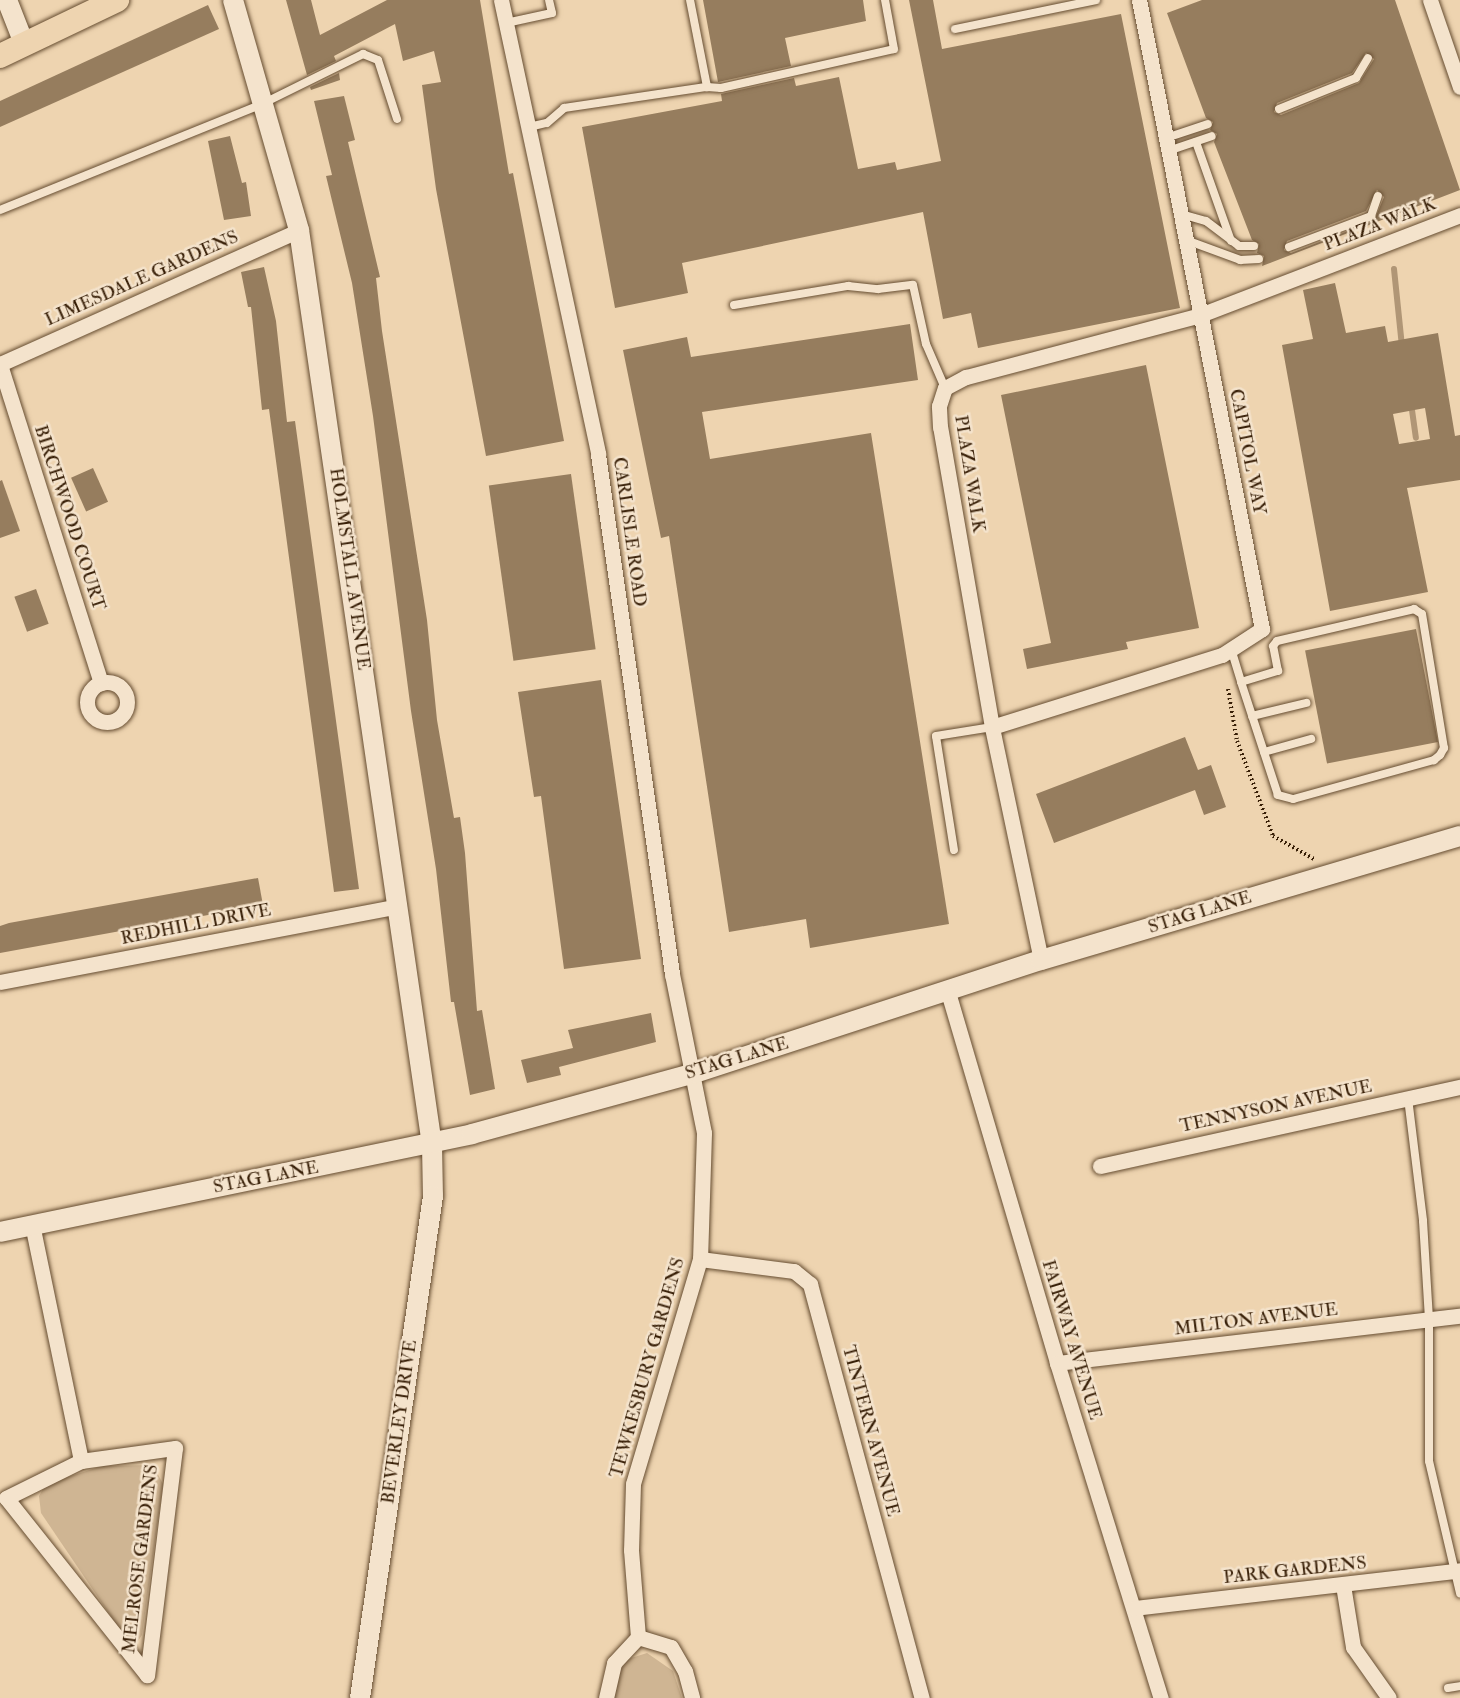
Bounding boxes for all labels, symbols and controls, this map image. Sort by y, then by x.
street label: PLAZA WALK [1321,194,1439,256]
street label: LIMESDALE GARDENS [42,227,242,331]
street label: CAPITOL WAY [1224,387,1270,517]
street label: PLAZA WALK [949,414,989,534]
street label: BIRCHWOOD COURT [29,423,109,613]
street label: CARLISLE ROAD [608,456,650,608]
street label: HOLMSTALL AVENUE [324,467,374,671]
street label: STAG LANE [1146,887,1254,939]
street label: REDHILL DRIVE [119,900,273,950]
street label: STAG LANE [683,1033,791,1085]
street label: TENNYSON AVENUE [1178,1076,1374,1138]
street label: STAG LANE [212,1157,320,1199]
street label: TEWKESBURY GARDENS [606,1255,690,1481]
street label: FAIRWAY AVENUE [1036,1257,1106,1423]
street label: MILTON AVENUE [1173,1299,1339,1341]
street label: BEVERLEY DRIVE [378,1339,422,1505]
street label: TINTERN AVENUE [837,1343,903,1519]
street label: MELROSE GARDENS [119,1463,163,1655]
street label: PARK GARDENS [1222,1553,1368,1589]

